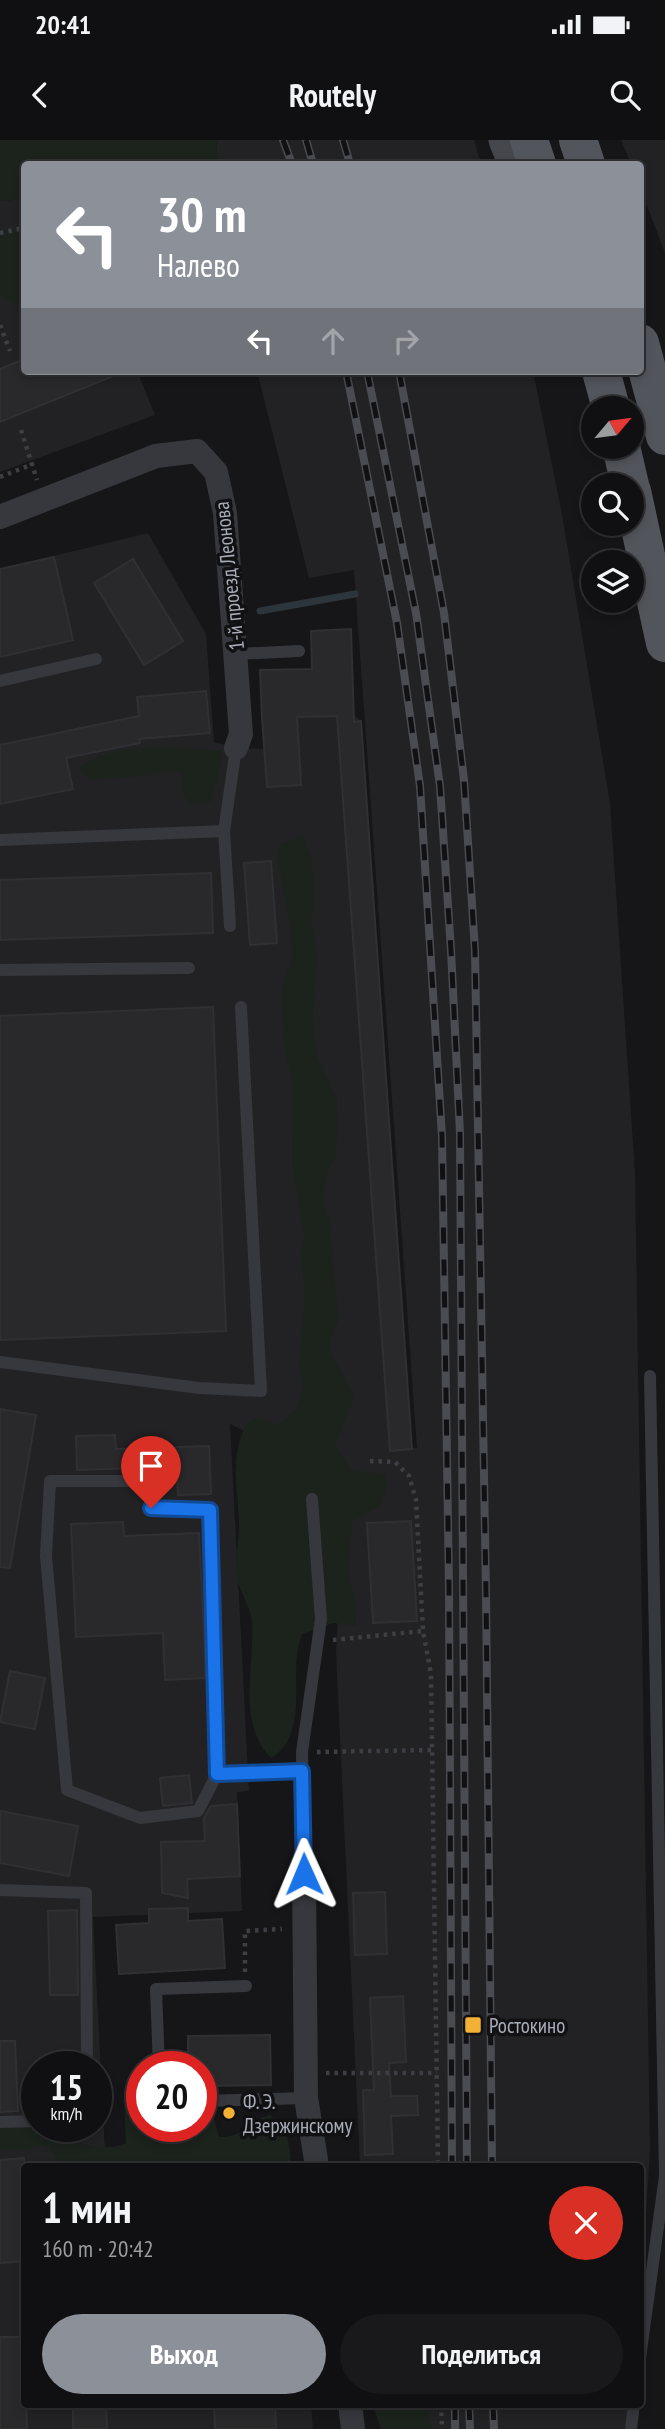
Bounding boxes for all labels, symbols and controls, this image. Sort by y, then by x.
text: 20:41 [35,8,91,41]
text: Routely [289,74,376,116]
icon: back [21,76,59,114]
icon: search [606,76,644,114]
text: 30 m [157,182,246,246]
icon: left [42,189,133,280]
text: Налево [157,244,240,286]
icon: left [241,322,279,360]
icon: ahead [314,322,352,360]
icon: right [387,322,425,360]
north arrow [581,396,644,458]
map controls [581,396,644,613]
button: search [581,473,644,536]
street label: 1-й проезд Леонова [208,500,250,652]
button: layers [581,550,644,613]
pin [121,1436,181,1508]
icon: arrive [132,1447,170,1485]
position arrow [267,1837,341,1911]
place label: Ростокино [489,2012,565,2039]
marker: Ростокино [463,2015,483,2035]
speed limit sign: 20 [126,2051,217,2142]
text: 15 [50,2064,83,2110]
place label: Ф. Э. Дзержинскому [243,2088,353,2139]
text: km/h [51,2102,82,2125]
marker: Ф. Э. Дзержинскому [221,2105,237,2121]
text: 1 мин [42,2180,132,2235]
button: close [549,2186,623,2260]
text: 160 m · 20:42 [42,2234,154,2263]
button: Выход [42,2314,326,2394]
button: Поделиться [340,2314,623,2394]

